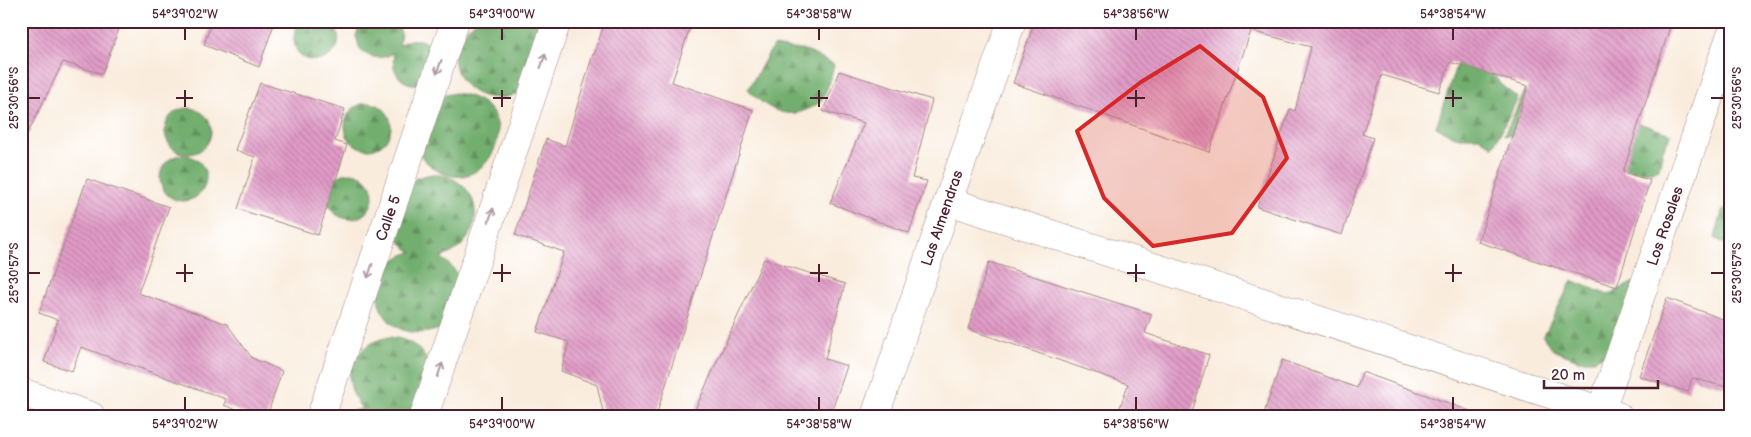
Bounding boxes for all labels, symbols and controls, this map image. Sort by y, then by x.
text: 54°39'02"W [152,7,218,22]
text: 54°39'00"W [469,7,535,22]
text: 54°38'58"W [786,7,852,22]
text: 54°38'56"W [1103,7,1169,22]
text: 54°38'54"W [1420,7,1486,22]
one-way arrow [539,54,548,70]
one-way arrow [434,59,443,75]
text: 25°30'56"S [7,67,22,129]
text: 25°30'56"S [1730,67,1745,129]
street label: Las Almendras [917,167,968,269]
street label: Los Rosales [1643,183,1688,268]
street label: Calle 5 [372,193,405,244]
one-way arrow [487,208,497,224]
text: 25°30'57"S [7,243,22,303]
text: 25°30'57"S [1730,243,1745,303]
one-way arrow [365,263,374,278]
scale bar [1544,357,1657,389]
one-way arrow [435,362,445,378]
text: 20 m [1551,366,1585,385]
text: 54°39'02"W [152,417,218,432]
text: 54°39'00"W [469,417,535,432]
text: 54°38'58"W [786,417,852,432]
text: 54°38'56"W [1103,417,1169,432]
text: 54°38'54"W [1420,417,1486,432]

